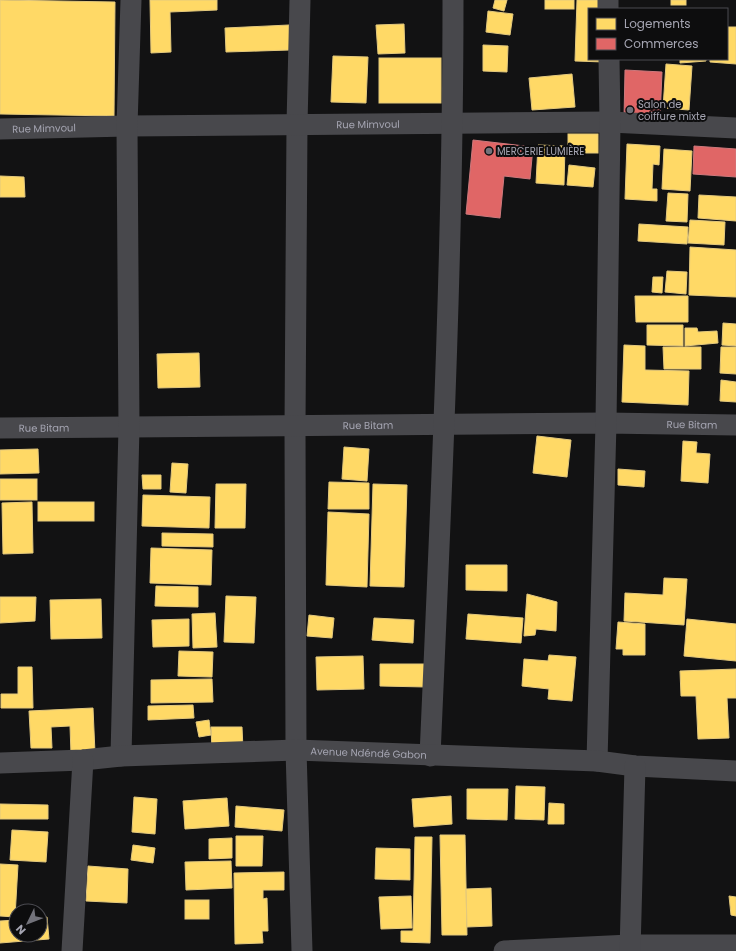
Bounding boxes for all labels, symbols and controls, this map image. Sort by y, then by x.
legend [588,8,728,60]
text: Logements [624,15,691,32]
text: Commerces [624,35,699,52]
place label: Salon de coiffure mixte [638,97,706,124]
marker: Salon de coiffure mixte [625,105,635,115]
street label: Rue Mimvoul [336,117,400,132]
street label: Rue Mimvoul [12,120,76,137]
place label: MERCERIE LUMIÈRE [497,144,585,159]
marker: MERCERIE LUMIÈRE [484,146,494,156]
street label: Rue Bitam [666,417,717,433]
street label: Rue Bitam [343,418,393,433]
street label: Rue Bitam [19,420,69,436]
street label: Avenue Ndéndé Gabon [310,744,427,763]
north arrow [8,903,48,943]
text: N [12,921,29,938]

